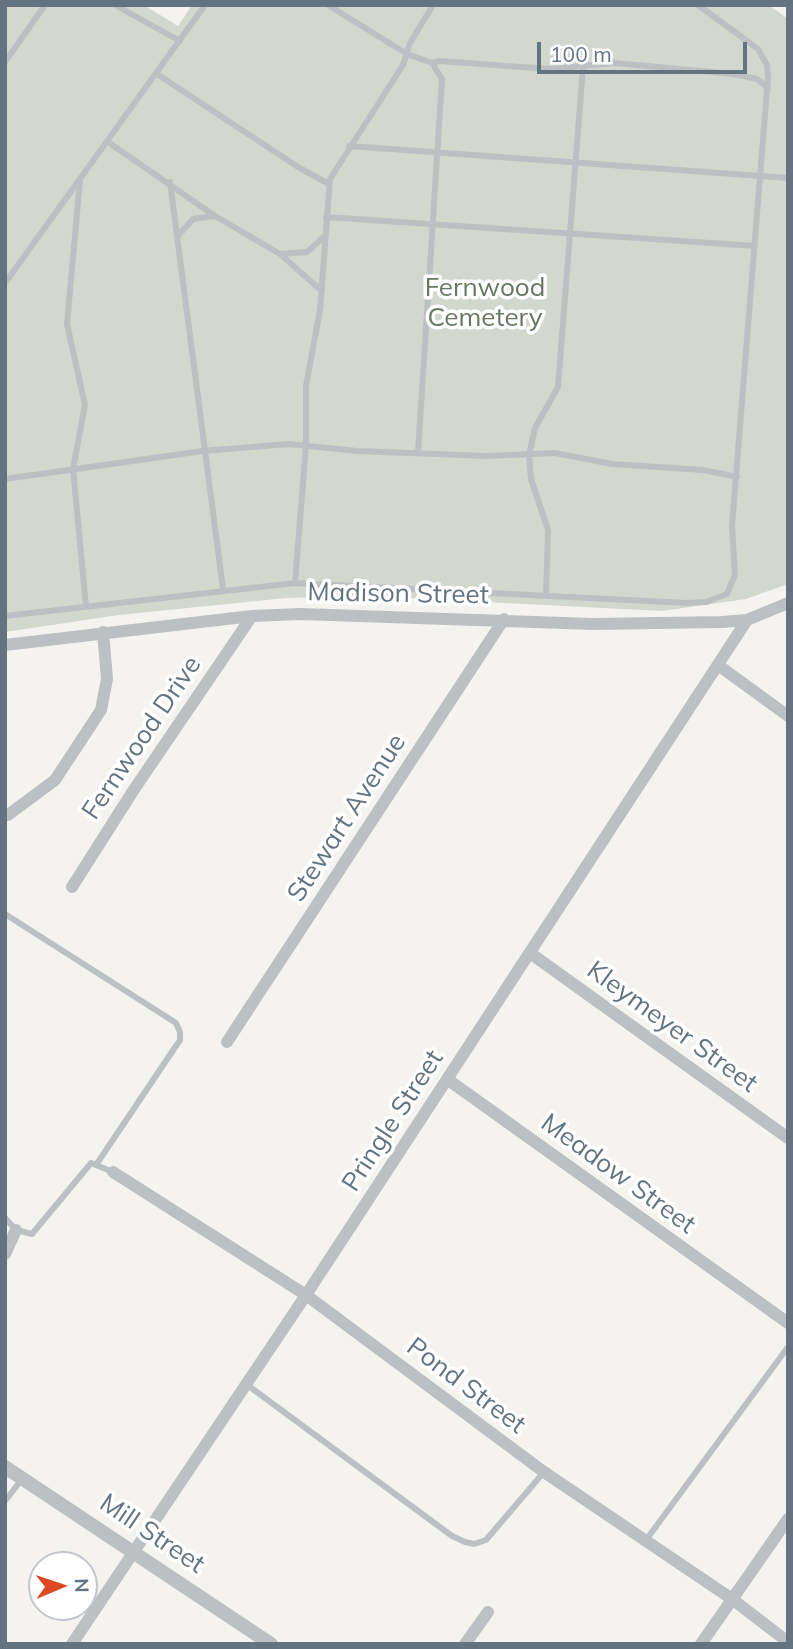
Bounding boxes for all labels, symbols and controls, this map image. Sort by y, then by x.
scale bar [541,28,751,72]
text: 100 m [550,41,612,67]
park label: Fernwood Cemetery [425,272,545,334]
street label: Madison Street [307,577,489,611]
street label: Fernwood Drive [76,650,208,826]
street label: Stewart Avenue [281,728,413,908]
street label: Kleymeyer Street [581,955,763,1099]
street label: Pringle Street [336,1044,450,1198]
street label: Meadow Street [535,1107,701,1241]
street label: Pond Street [400,1331,532,1441]
street label: Mill Street [94,1488,210,1580]
north arrow [28,1551,98,1621]
text: N [70,1578,94,1593]

